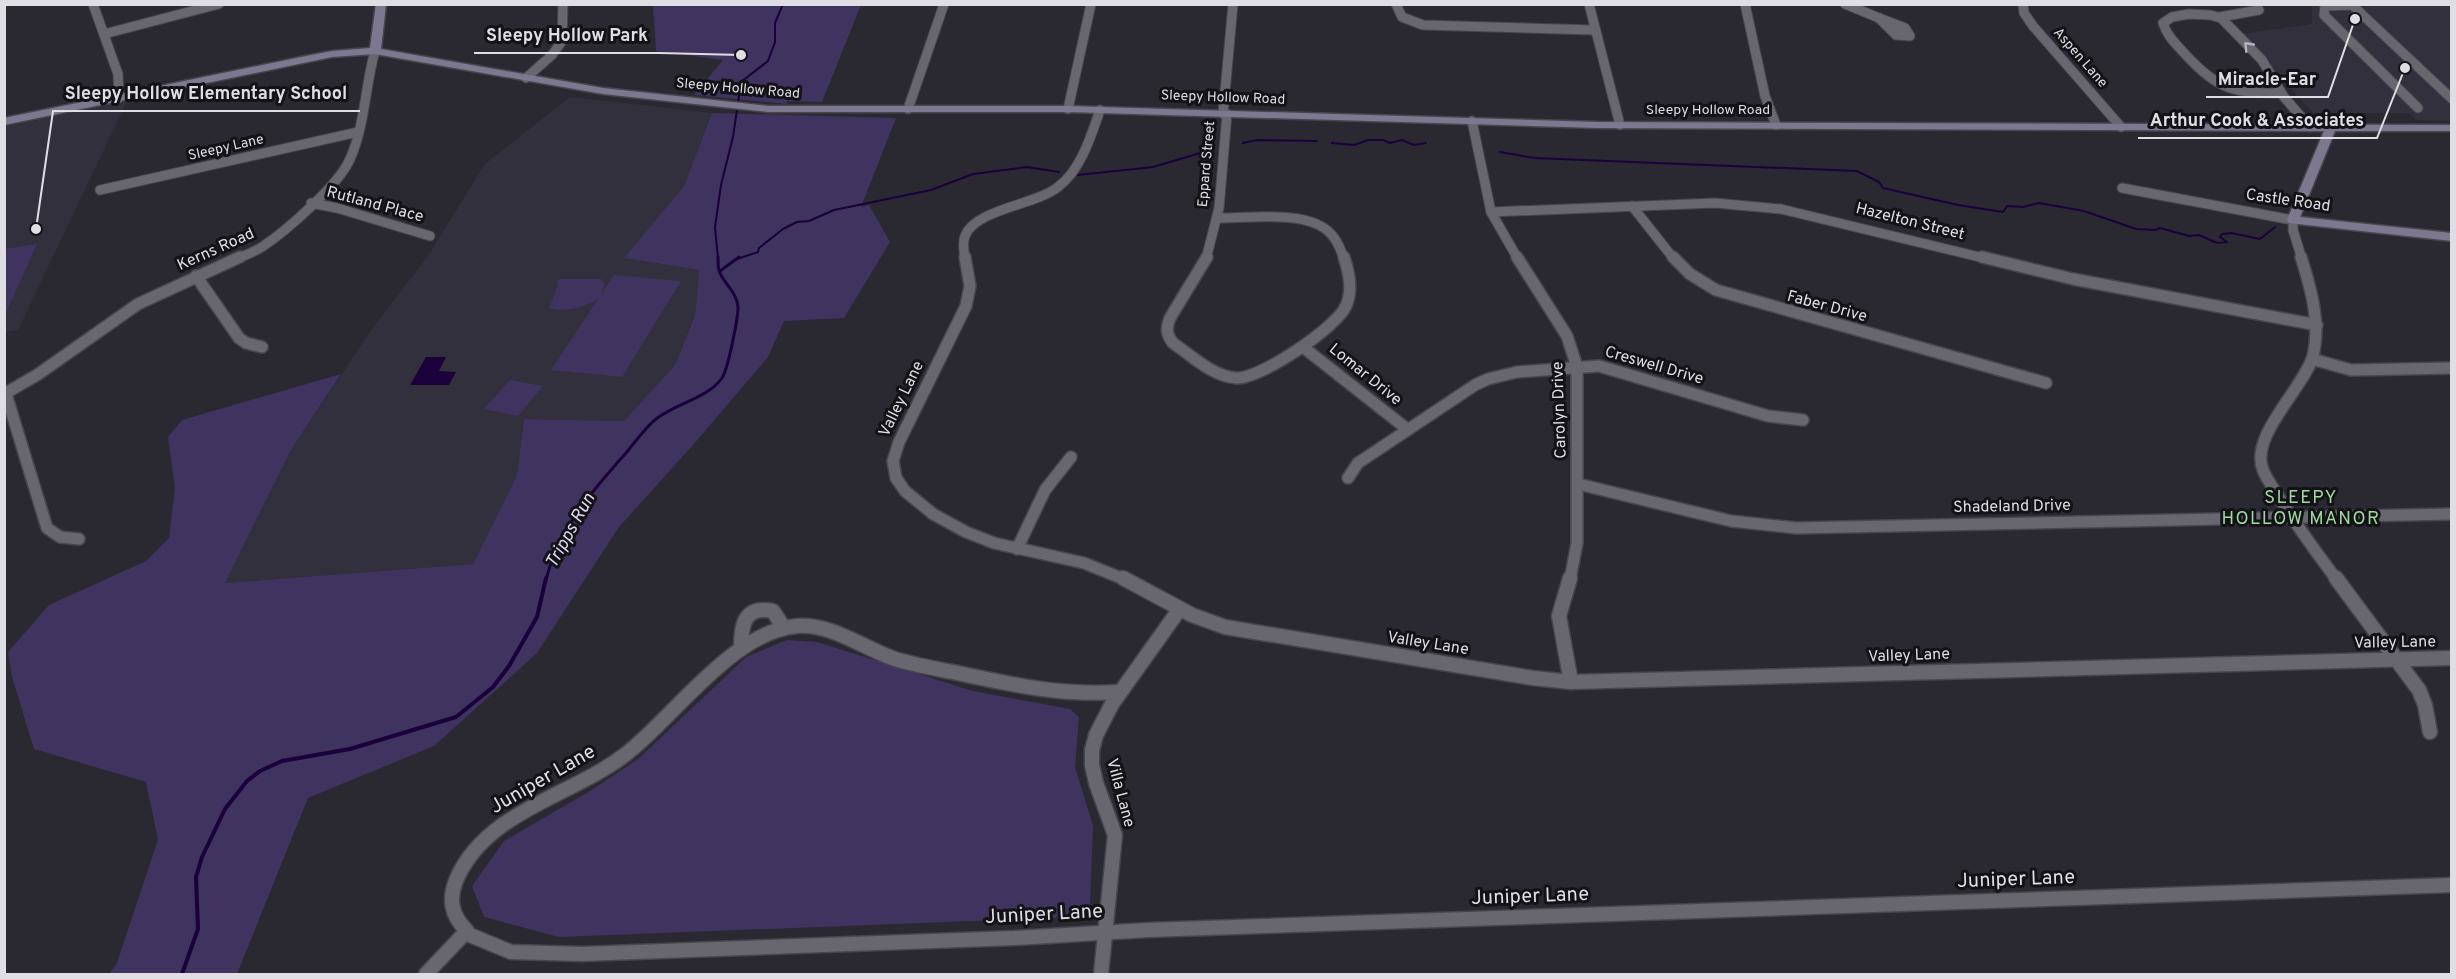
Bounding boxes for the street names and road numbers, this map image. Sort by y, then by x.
street label: Aspen Lane [2049,25,2111,91]
street label: Sleepy Hollow Road [675,75,801,103]
street label: Sleepy Hollow Road [1161,87,1285,109]
street label: Sleepy Hollow Road [1646,102,1770,119]
street label: Eppard Street [1195,120,1219,208]
street label: Sleepy Lane [187,131,265,165]
street label: Rutland Place [324,182,426,228]
street label: Castle Road [2244,185,2332,217]
street label: Hazelton Street [1854,199,1966,245]
street label: Kerns Road [174,224,258,276]
street label: Faber Drive [1785,287,1869,327]
street label: Lomar Drive [1325,340,1405,410]
street label: Creswell Drive [1602,342,1706,390]
street label: Valley Lane [875,358,929,440]
street label: Carolyn Drive [1548,361,1572,459]
street label: Shadeland Drive [1953,496,2071,518]
street label: Valley Lane [1386,628,1470,660]
street label: Valley Lane [2354,632,2436,654]
street label: Valley Lane [1868,645,1950,667]
street label: Juniper Lane [485,739,601,821]
street label: Villa Lane [1101,756,1139,830]
street label: Juniper Lane [1957,865,2075,895]
street label: Juniper Lane [1471,882,1589,912]
street label: Juniper Lane [984,899,1104,931]

